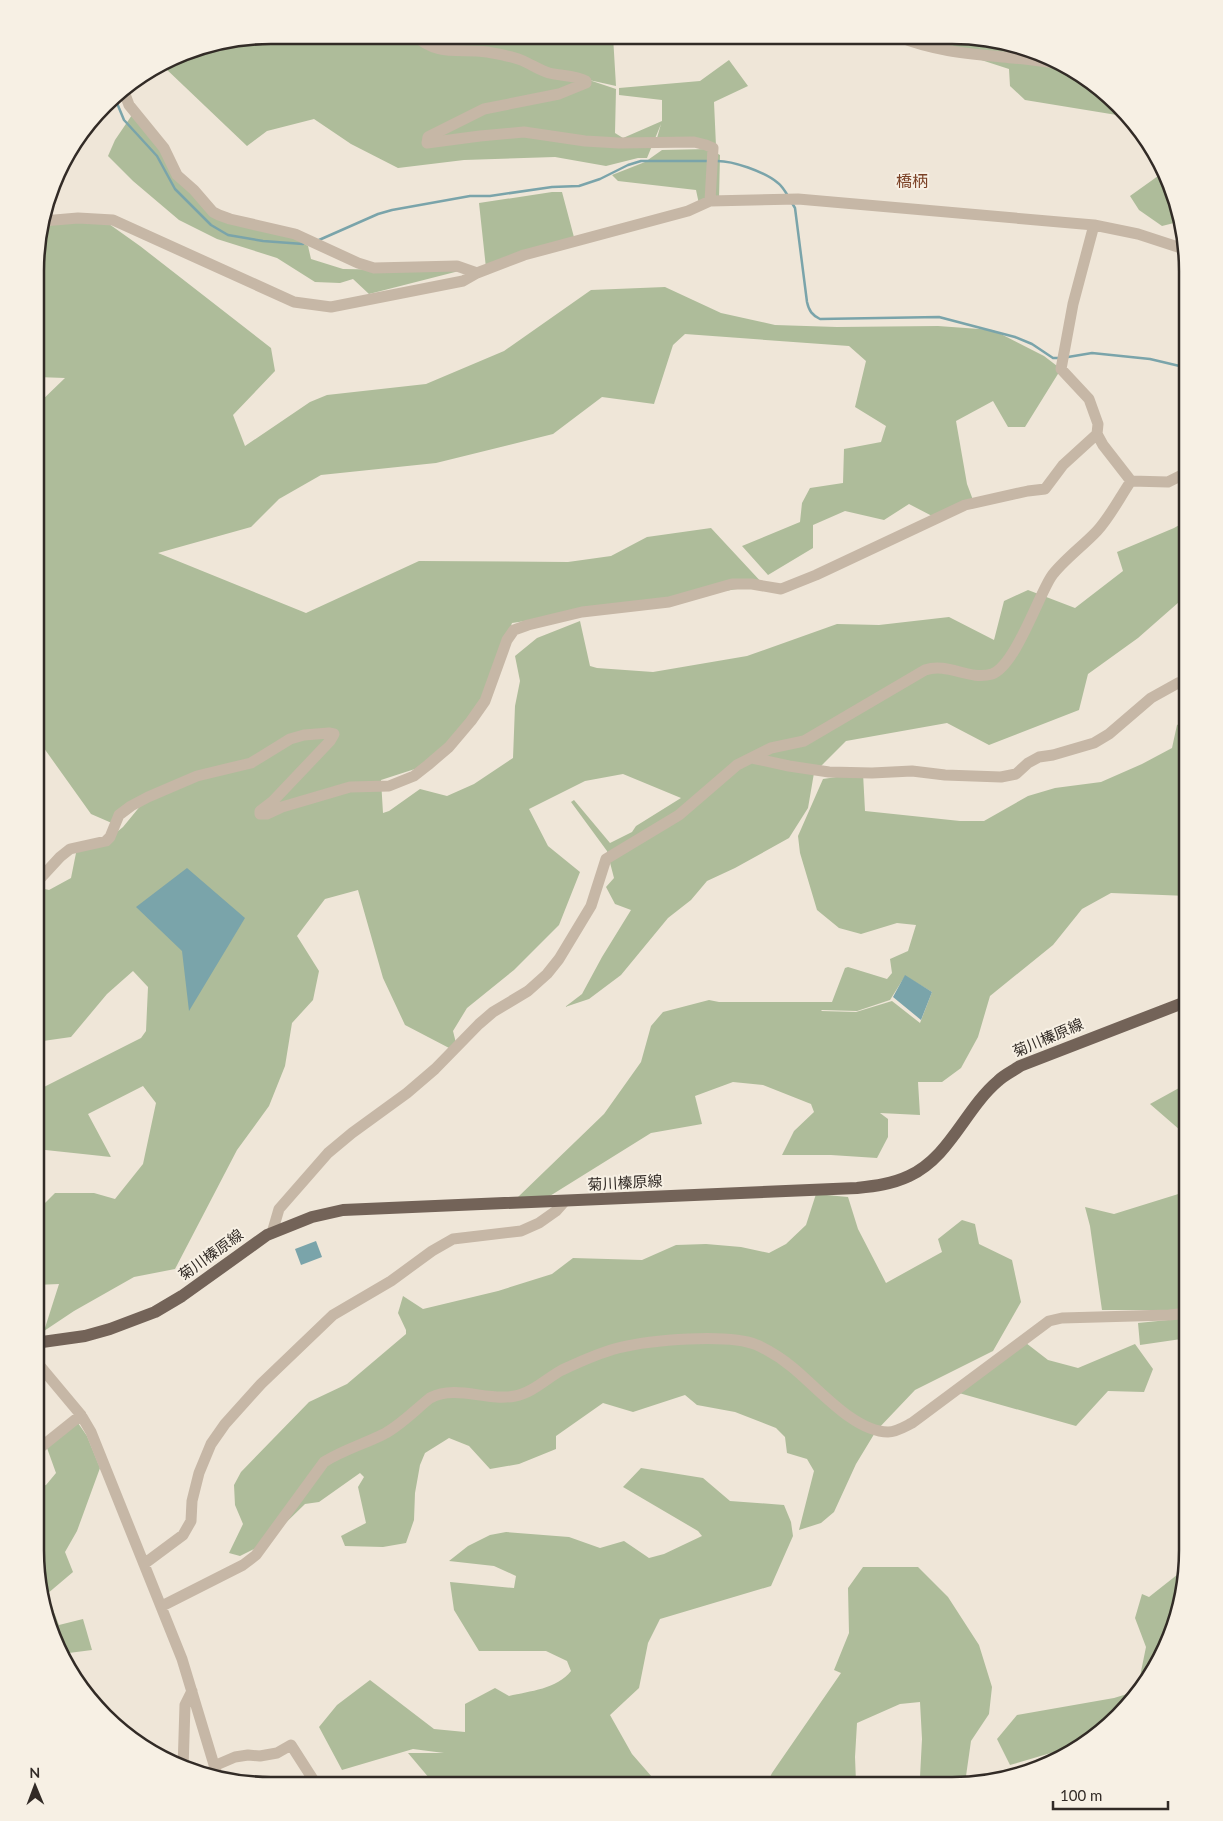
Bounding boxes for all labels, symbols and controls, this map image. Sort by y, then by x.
district label: 橋柄 [896,171,928,190]
street label: 菊川榛原線 [1010,1014,1086,1060]
street label: 菊川榛原線 [587,1171,663,1193]
street label: 菊川榛原線 [175,1225,246,1284]
north arrow [10,1761,60,1811]
text: N [29,1764,40,1781]
scale bar [1053,1778,1168,1810]
text: 100 m [1060,1786,1102,1804]

